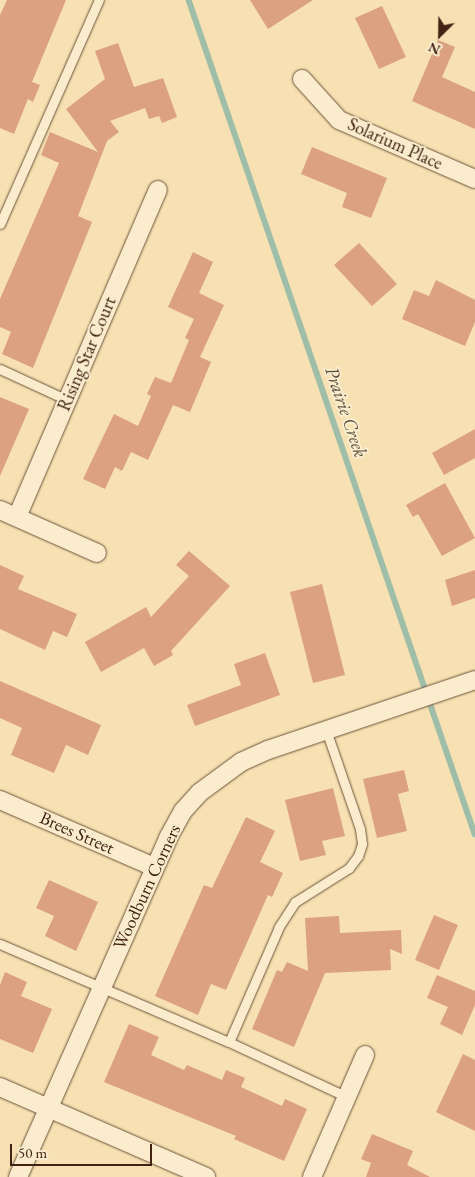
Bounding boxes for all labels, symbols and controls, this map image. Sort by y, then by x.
north arrow [415,10,465,60]
text: N [425,38,443,59]
street label: Solarium Place [344,114,446,174]
street label: Rising Star Court [53,294,121,414]
water label: Prairie Creek [320,364,372,460]
street label: Brees Street [36,807,118,859]
street label: Woodburn Corners [109,821,185,953]
scale bar [12,1134,155,1166]
text: 50 m [18,1143,47,1162]

